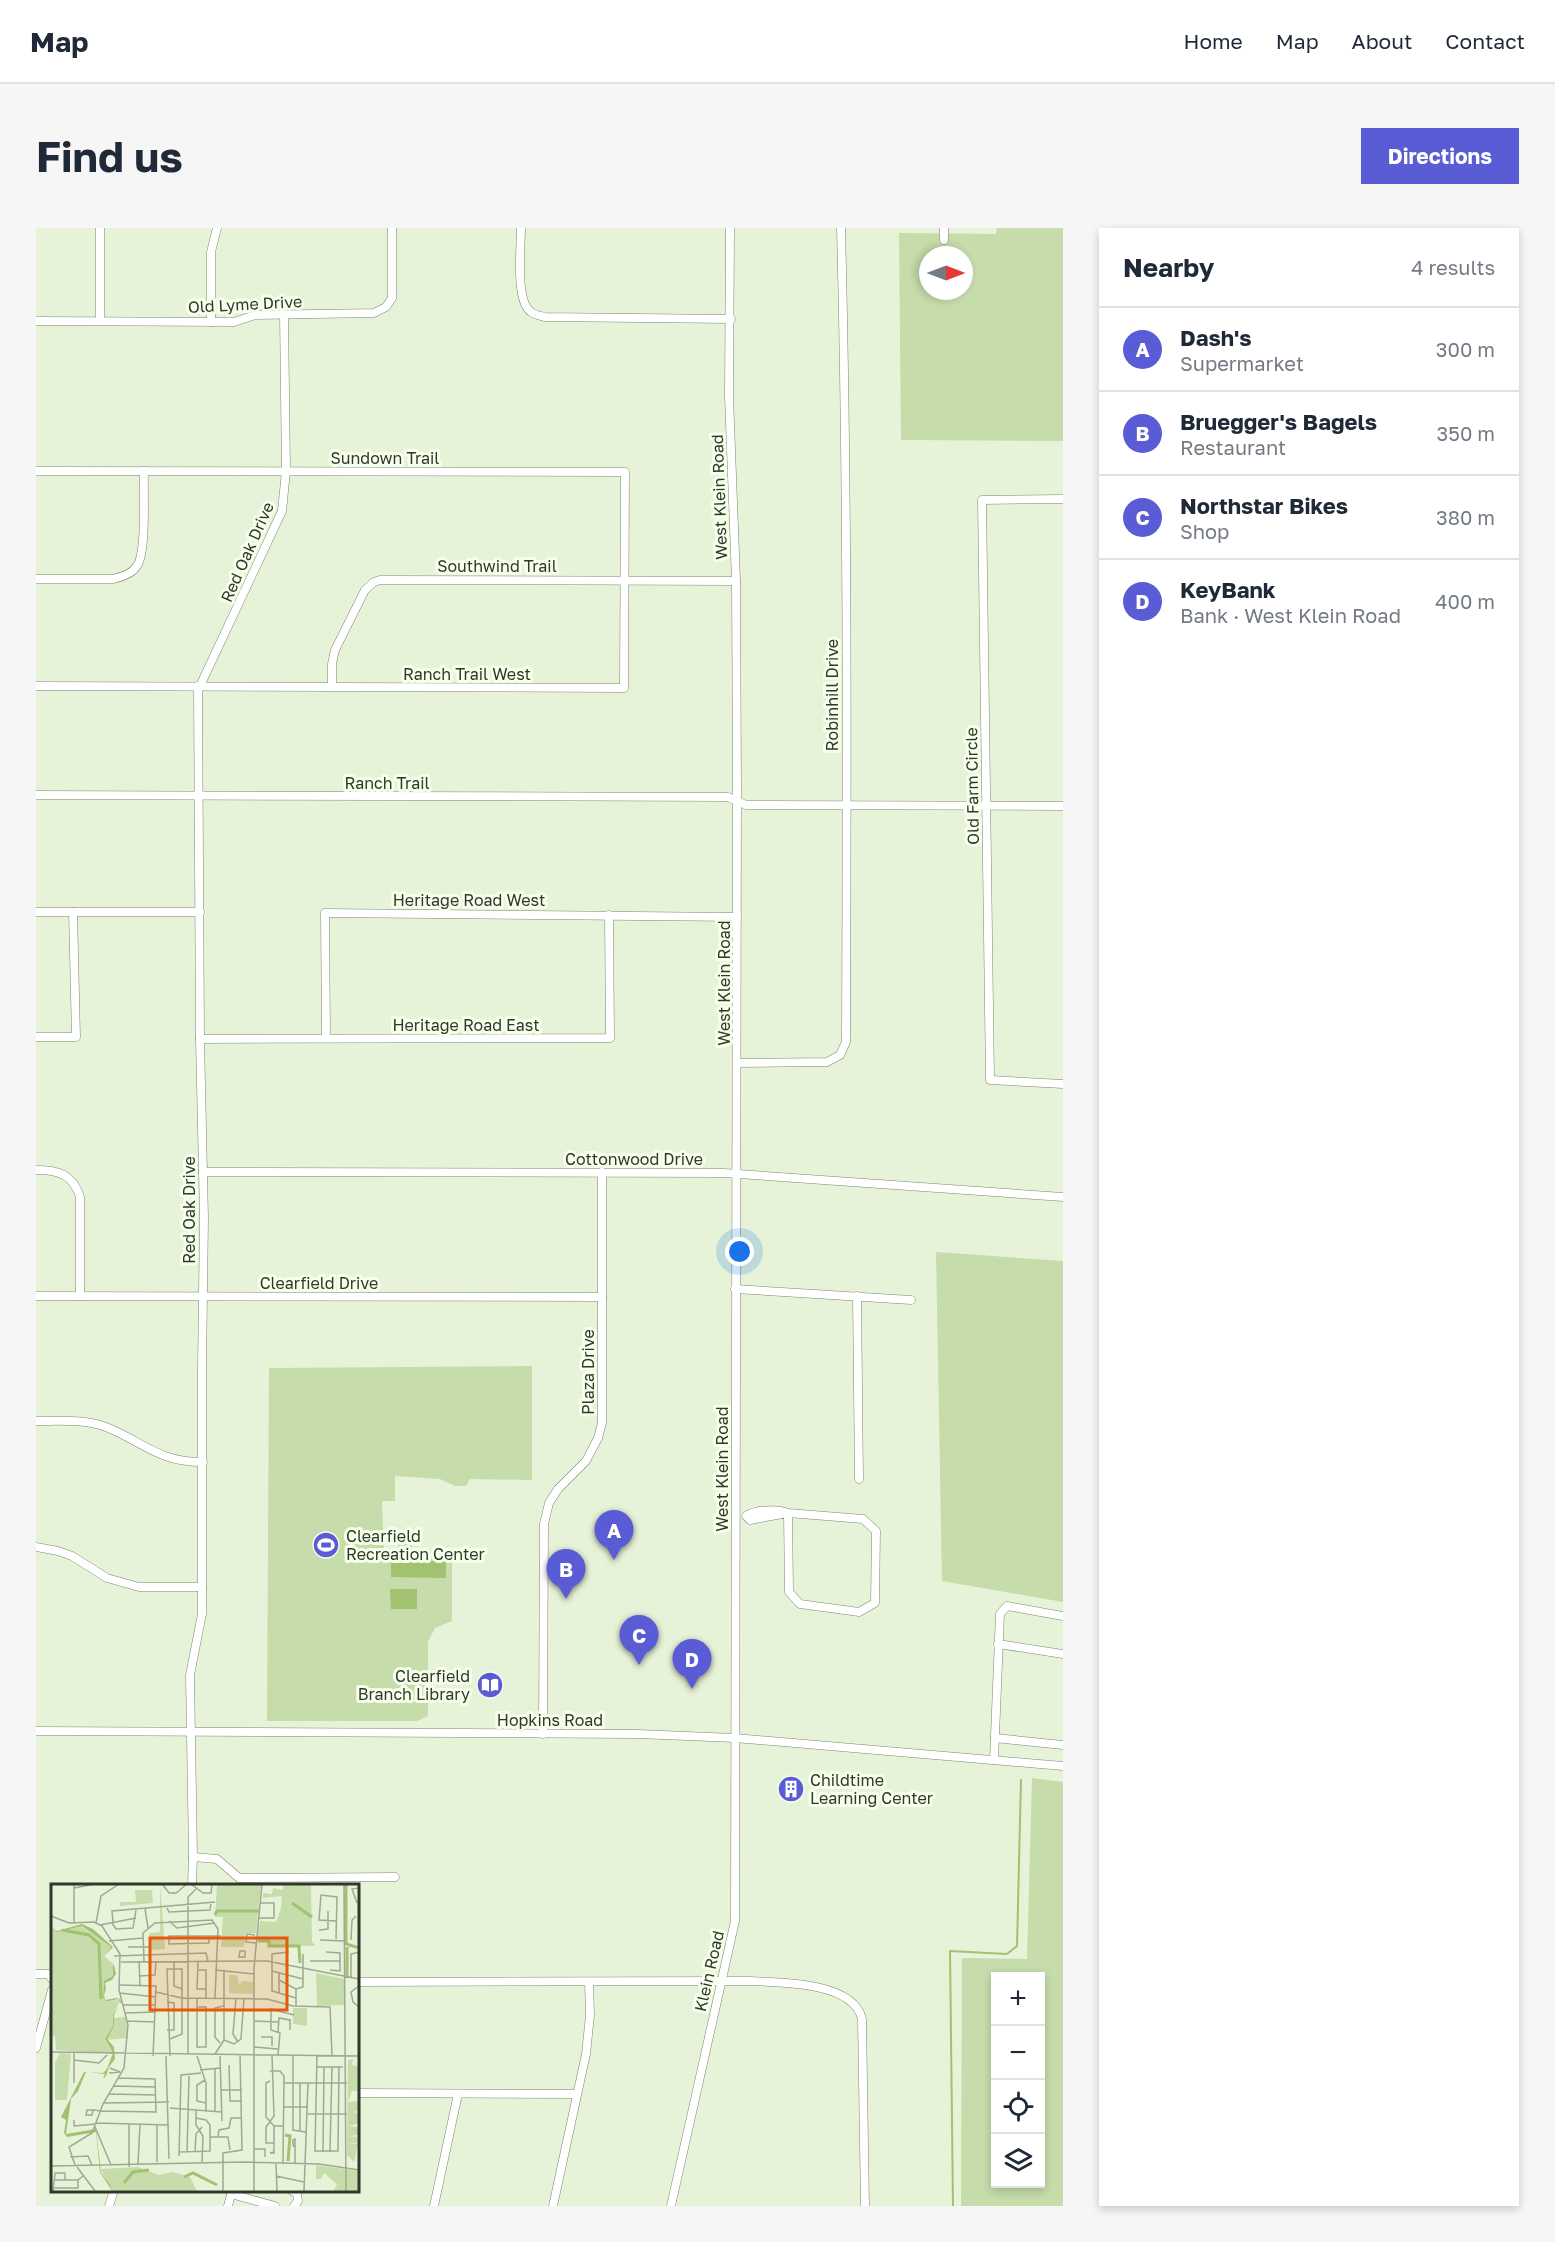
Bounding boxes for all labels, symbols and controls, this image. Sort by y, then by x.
text: Map [30,25,88,58]
text: Home [1183,28,1243,54]
text: Map [1276,28,1319,54]
text: About [1352,28,1412,54]
text: Contact [1445,28,1525,54]
button: Directions [1361,128,1519,184]
text: Find us [36,131,183,181]
north arrow [919,246,973,300]
text: Nearby [1123,252,1214,283]
text: 4 results [1411,255,1495,279]
street label: Old Lyme Drive [187,291,303,317]
text: Dash's [1180,324,1252,351]
text: A [1135,337,1150,361]
text: 300 m [1436,337,1495,361]
text: Supermarket [1180,351,1304,375]
text: Bruegger's Bagels [1180,408,1377,435]
text: B [1135,421,1150,445]
text: 350 m [1437,421,1495,445]
street label: West Klein Road [707,434,731,560]
text: Restaurant [1180,435,1286,459]
street label: Sundown Trail [331,448,439,468]
text: Northstar Bikes [1180,492,1348,519]
street label: Red Oak Drive [216,499,278,605]
text: C [1135,505,1150,529]
text: 380 m [1436,505,1495,529]
text: Shop [1180,519,1229,543]
street label: Southwind Trail [437,556,557,576]
text: KeyBank [1180,576,1276,603]
text: D [1135,589,1150,613]
text: 400 m [1435,589,1495,613]
text: Bank · West Klein Road [1180,603,1401,627]
street label: Robinhill Drive [822,639,842,751]
street label: Ranch Trail West [403,664,531,684]
street label: Old Farm Circle [961,727,983,845]
street label: Ranch Trail [344,773,430,793]
street label: Heritage Road West [393,890,545,910]
street label: West Klein Road [714,920,734,1046]
street label: Heritage Road East [392,1015,540,1035]
street label: Cottonwood Drive [565,1149,703,1169]
street label: Red Oak Drive [179,1156,199,1264]
your location [725,1237,754,1266]
street label: Clearfield Drive [260,1273,378,1293]
street label: Plaza Drive [578,1329,598,1415]
street label: West Klein Road [712,1406,732,1532]
pin: A [594,1510,634,1560]
place label: Clearfield Recreation Center [346,1526,485,1564]
sports icon: Clearfield Recreation Center [311,1530,341,1560]
pin: B [546,1550,586,1599]
pin: C [620,1616,658,1665]
pin: D [672,1640,712,1689]
place label: Clearfield Branch Library [358,1666,470,1704]
library icon: Clearfield Branch Library [475,1670,505,1700]
street label: Hopkins Road [497,1710,603,1730]
place label: Childtime Learning Center [810,1770,933,1808]
building icon: Childtime Learning Center [776,1774,806,1804]
inset map [51,1884,358,2191]
street label: Klein Road [690,1929,728,2013]
map controls [991,1972,1045,2188]
button: + [991,1972,1045,2026]
button: − [991,2026,1045,2080]
button: locate [991,2080,1045,2134]
button: layers [991,2134,1045,2188]

